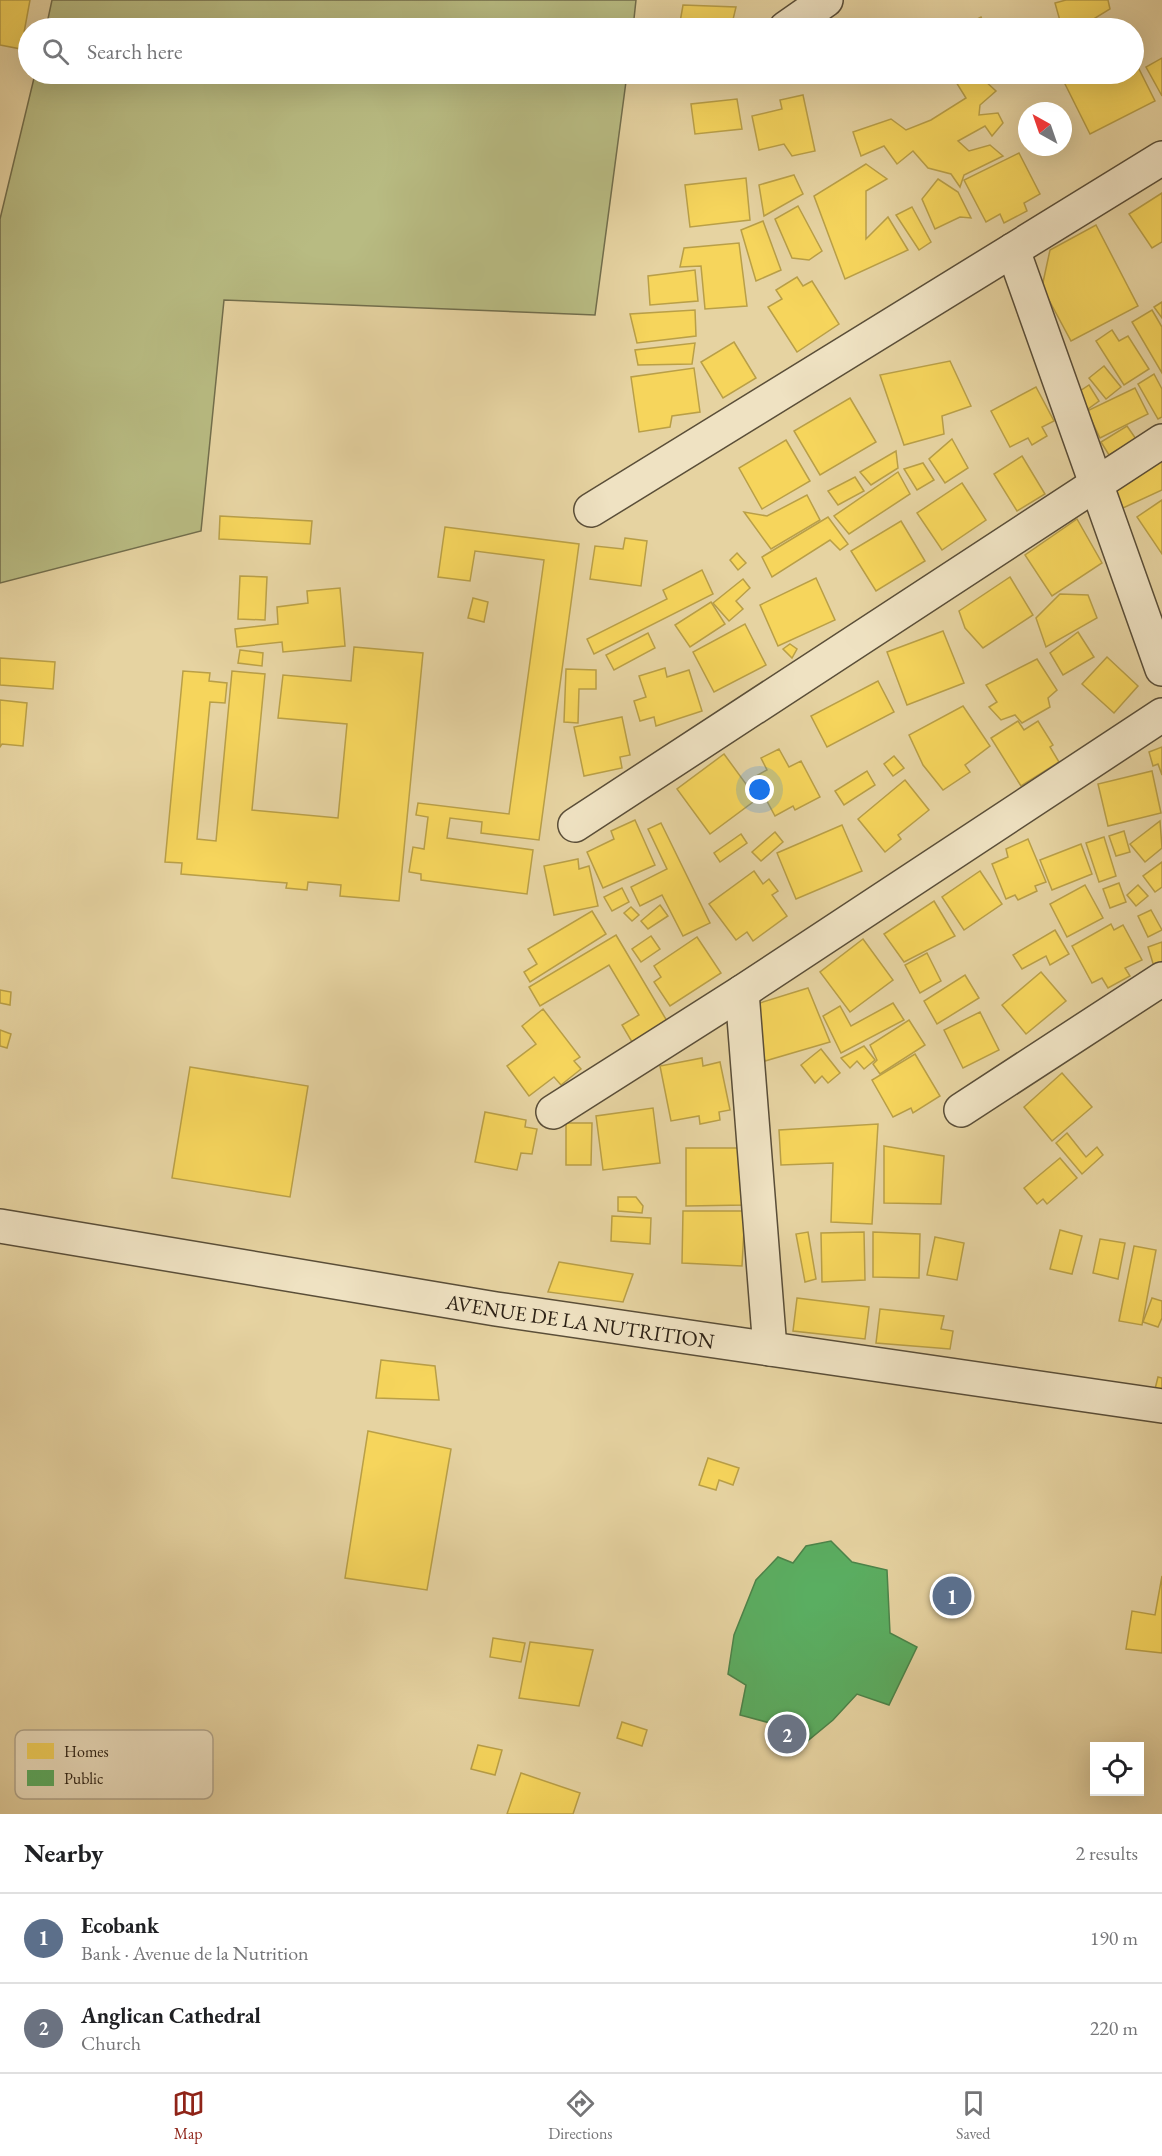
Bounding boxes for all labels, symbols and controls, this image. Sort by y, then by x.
search box [18,18,1144,84]
icon: search [39,35,72,68]
text: Search here [87,37,182,66]
north arrow [1018,102,1072,156]
your location [745,775,774,804]
street label: AVENUE DE LA NUTRITION [443,1287,717,1354]
pin: 1 [932,1574,972,1618]
pin: 2 [768,1712,806,1756]
legend [15,1730,213,1799]
text: Homes [64,1741,109,1762]
map controls [1090,1742,1144,1796]
button: locate [1090,1742,1144,1796]
text: Public [64,1768,104,1789]
text: Nearby [24,1836,104,1870]
text: 2 results [1075,1840,1138,1866]
text: Ecobank [81,1911,159,1940]
text: 1 [38,1925,49,1951]
text: 190 m [1090,1925,1138,1951]
text: Bank · Avenue de la Nutrition [81,1940,309,1966]
text: Anglican Cathedral [81,2001,261,2030]
text: 2 [38,2015,49,2041]
text: 220 m [1090,2015,1138,2041]
text: Church [81,2030,141,2056]
tab: Map [172,2087,205,2144]
tab: Directions [548,2087,613,2144]
tab: Saved [956,2087,990,2144]

